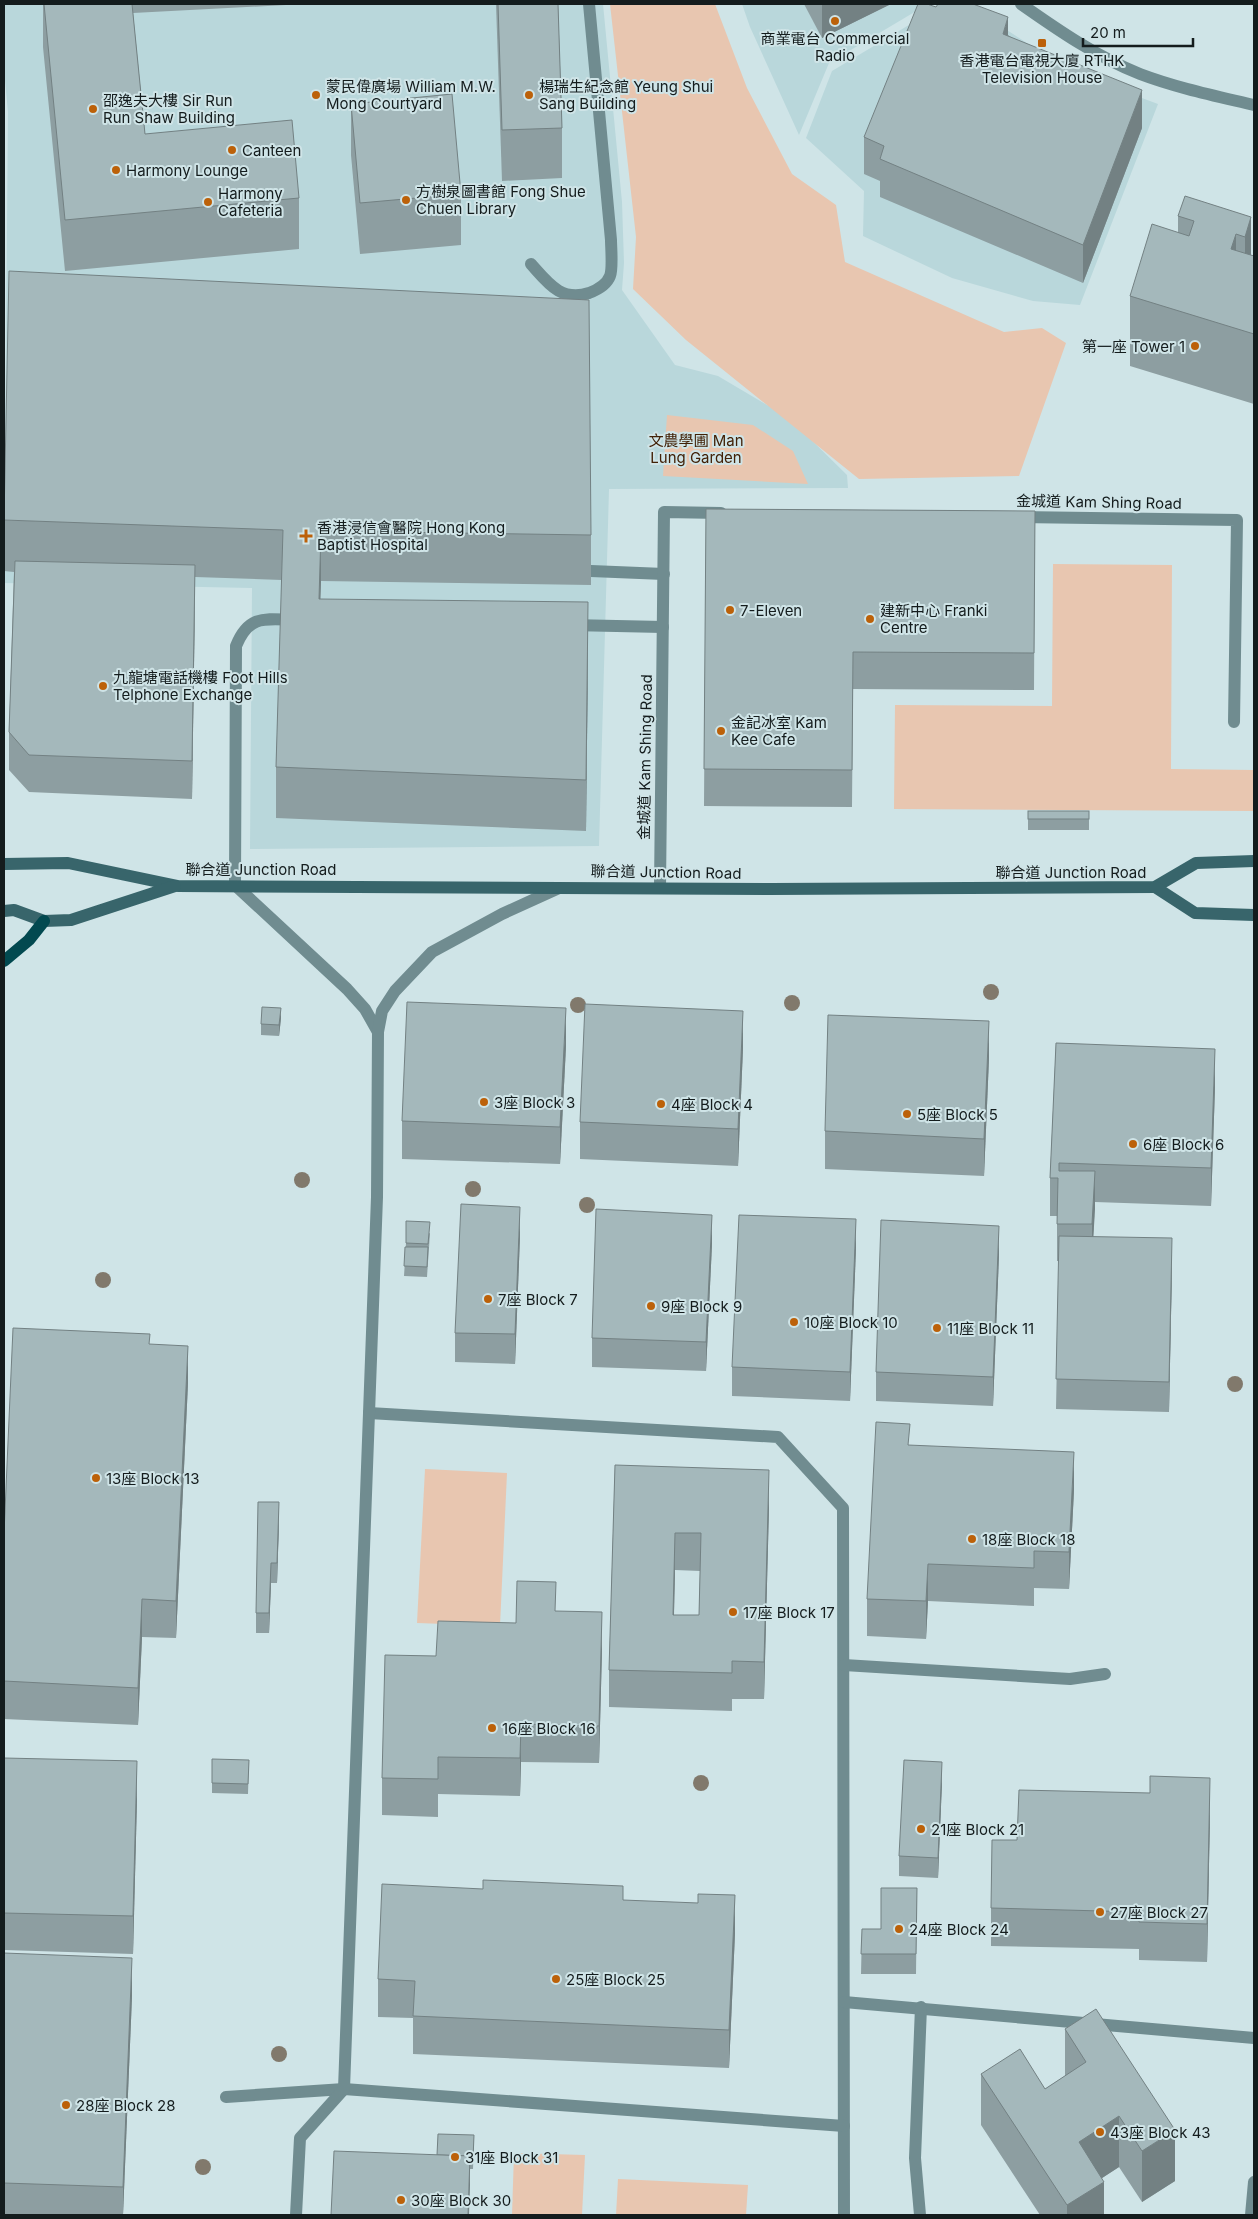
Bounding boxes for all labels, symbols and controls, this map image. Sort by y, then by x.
marker: 商業電台 Commercial Radio [829,15,841,27]
scale bar [1083,15,1193,47]
text: 20 m [1090,23,1126,42]
place label: 商業電台 Commercial Radio [761,29,909,65]
marker: 香港電台電視大廈 RTHK Television House [1036,37,1048,49]
place label: 香港電台電視大廈 RTHK Television House [960,51,1124,87]
place label: 蒙民偉廣場 William M.W. Mong Courtyard [326,77,496,113]
place label: 楊瑞生紀念館 Yeung Shui Sang Building [539,77,713,113]
marker: 蒙民偉廣場 William M.W. Mong Courtyard [310,89,322,101]
marker: 楊瑞生紀念館 Yeung Shui Sang Building [523,89,535,101]
place label: 邵逸夫大樓 Sir Run Run Shaw Building [103,91,235,127]
marker: 邵逸夫大樓 Sir Run Run Shaw Building [87,103,99,115]
place label: Canteen [242,141,301,160]
marker: Canteen [226,144,238,156]
place label: Harmony Lounge [126,161,248,180]
marker: Harmony Lounge [110,164,122,176]
place label: 方樹泉圖書館 Fong Shue Chuen Library [416,182,586,218]
place label: Harmony Cafeteria [218,184,283,220]
marker: 方樹泉圖書館 Fong Shue Chuen Library [400,194,412,206]
marker: Harmony Cafeteria [202,196,214,208]
place label: 第一座 Tower 1 [1082,337,1185,356]
marker: 第一座 Tower 1 [1189,340,1201,352]
park label: 文農學圃 Man Lung Garden [648,431,744,467]
street label: 金城道 Kam Shing Road [1016,491,1182,513]
place label: 香港浸信會醫院 Hong Kong Baptist Hospital [317,518,505,554]
marker: 香港浸信會醫院 Hong Kong Baptist Hospital [299,529,313,543]
place label: 7-Eleven [740,601,802,620]
place label: 建新中心 Franki Centre [880,601,987,637]
marker: 7-Eleven [724,604,736,616]
marker: 建新中心 Franki Centre [864,613,876,625]
place label: 九龍塘電話機樓 Foot Hills Telphone Exchange [113,668,288,704]
street label: 金城道 Kam Shing Road [634,674,656,840]
marker: 九龍塘電話機樓 Foot Hills Telphone Exchange [97,680,109,692]
place label: 金記冰室 Kam Kee Cafe [731,713,827,749]
marker: 金記冰室 Kam Kee Cafe [715,725,727,737]
street label: 聯合道 Junction Road [186,860,336,879]
street label: 聯合道 Junction Road [590,861,742,883]
street label: 聯合道 Junction Road [996,863,1146,882]
place label: 3座 Block 3 [494,1093,575,1112]
place label: 4座 Block 4 [671,1095,753,1114]
marker: 3座 Block 3 [478,1096,490,1108]
marker: 4座 Block 4 [655,1098,667,1110]
place label: 5座 Block 5 [917,1105,998,1124]
marker: 5座 Block 5 [901,1108,913,1120]
place label: 6座 Block 6 [1143,1135,1224,1154]
marker: 6座 Block 6 [1127,1138,1139,1150]
place label: 7座 Block 7 [498,1290,578,1309]
marker: 7座 Block 7 [482,1293,494,1305]
place label: 9座 Block 9 [661,1297,742,1316]
marker: 9座 Block 9 [645,1300,657,1312]
place label: 10座 Block 10 [804,1313,898,1332]
marker: 10座 Block 10 [788,1316,800,1328]
place label: 11座 Block 11 [947,1319,1034,1338]
marker: 11座 Block 11 [931,1322,943,1334]
place label: 13座 Block 13 [106,1469,199,1488]
marker: 13座 Block 13 [90,1472,102,1484]
place label: 18座 Block 18 [982,1530,1075,1549]
marker: 18座 Block 18 [966,1533,978,1545]
place label: 17座 Block 17 [743,1603,835,1622]
marker: 17座 Block 17 [727,1606,739,1618]
place label: 16座 Block 16 [502,1719,596,1738]
marker: 16座 Block 16 [486,1722,498,1734]
place label: 21座 Block 21 [931,1820,1024,1839]
marker: 21座 Block 21 [915,1823,927,1835]
place label: 27座 Block 27 [1110,1903,1208,1922]
marker: 27座 Block 27 [1094,1906,1106,1918]
place label: 24座 Block 24 [909,1920,1009,1939]
marker: 24座 Block 24 [893,1923,905,1935]
place label: 25座 Block 25 [566,1970,665,1989]
marker: 25座 Block 25 [550,1973,562,1985]
place label: 28座 Block 28 [76,2096,176,2115]
marker: 28座 Block 28 [60,2099,72,2111]
place label: 43座 Block 43 [1110,2123,1211,2142]
marker: 43座 Block 43 [1094,2126,1106,2138]
place label: 31座 Block 31 [465,2148,558,2167]
marker: 31座 Block 31 [449,2151,461,2163]
place label: 30座 Block 30 [411,2191,511,2210]
marker: 30座 Block 30 [395,2194,407,2206]

